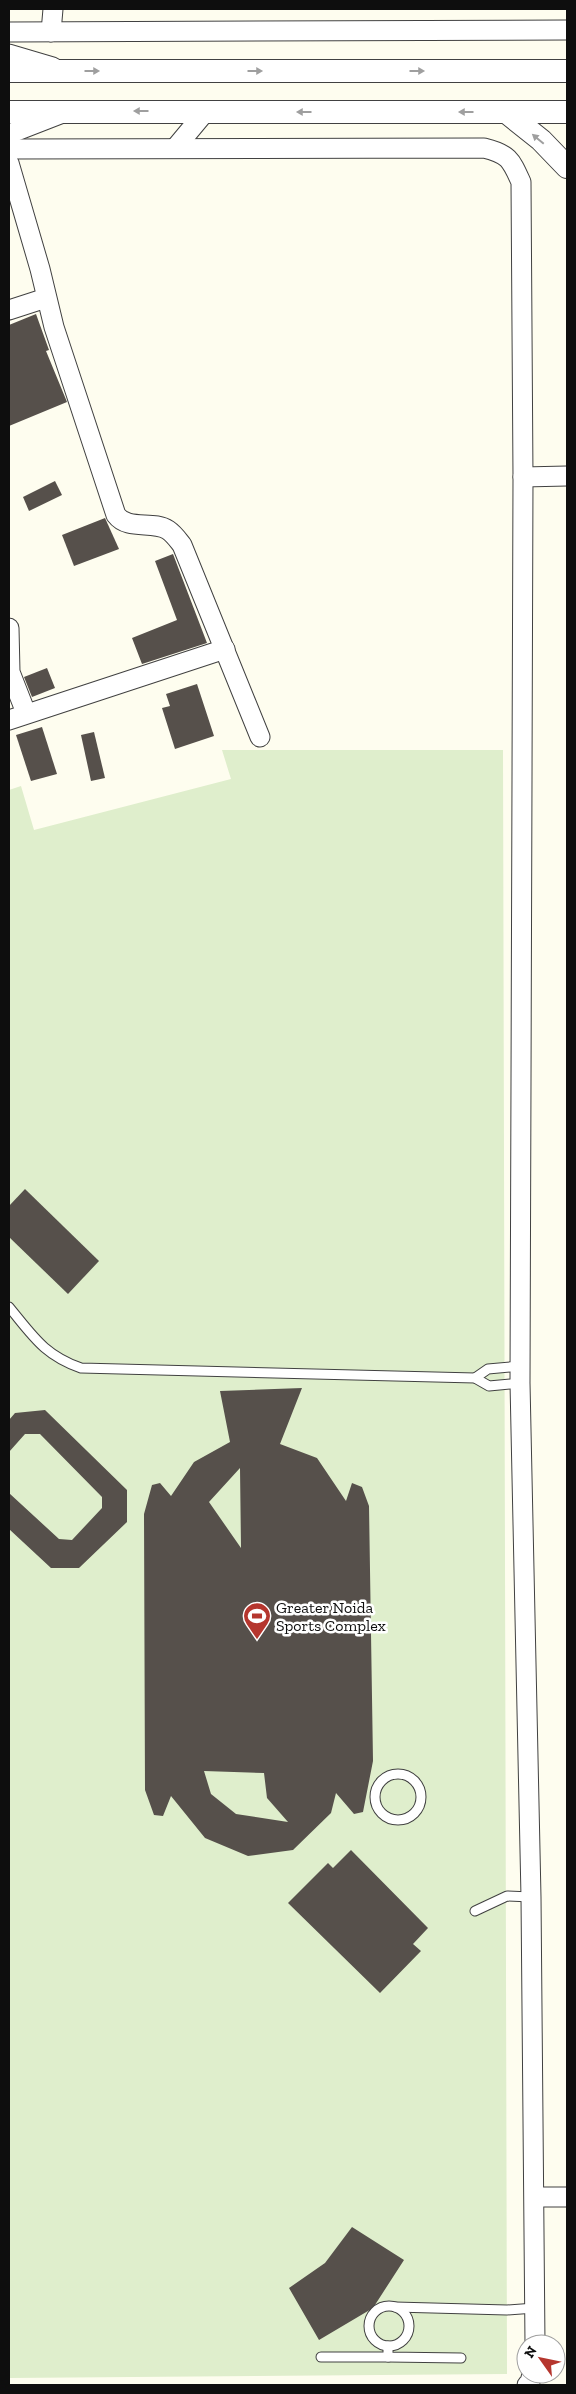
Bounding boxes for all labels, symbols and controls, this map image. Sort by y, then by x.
one-way arrow [85,67,101,75]
one-way arrow [247,67,263,75]
one-way arrow [410,67,426,75]
one-way arrow [133,107,149,115]
one-way arrow [295,107,311,115]
one-way arrow [458,108,474,116]
one-way arrow [532,133,545,144]
place label: Greater Noida Sports Complex [276,1598,386,1635]
sports icon: Greater Noida Sports Complex [242,1601,272,1640]
north arrow [516,2334,566,2384]
text: N [520,2343,541,2361]

